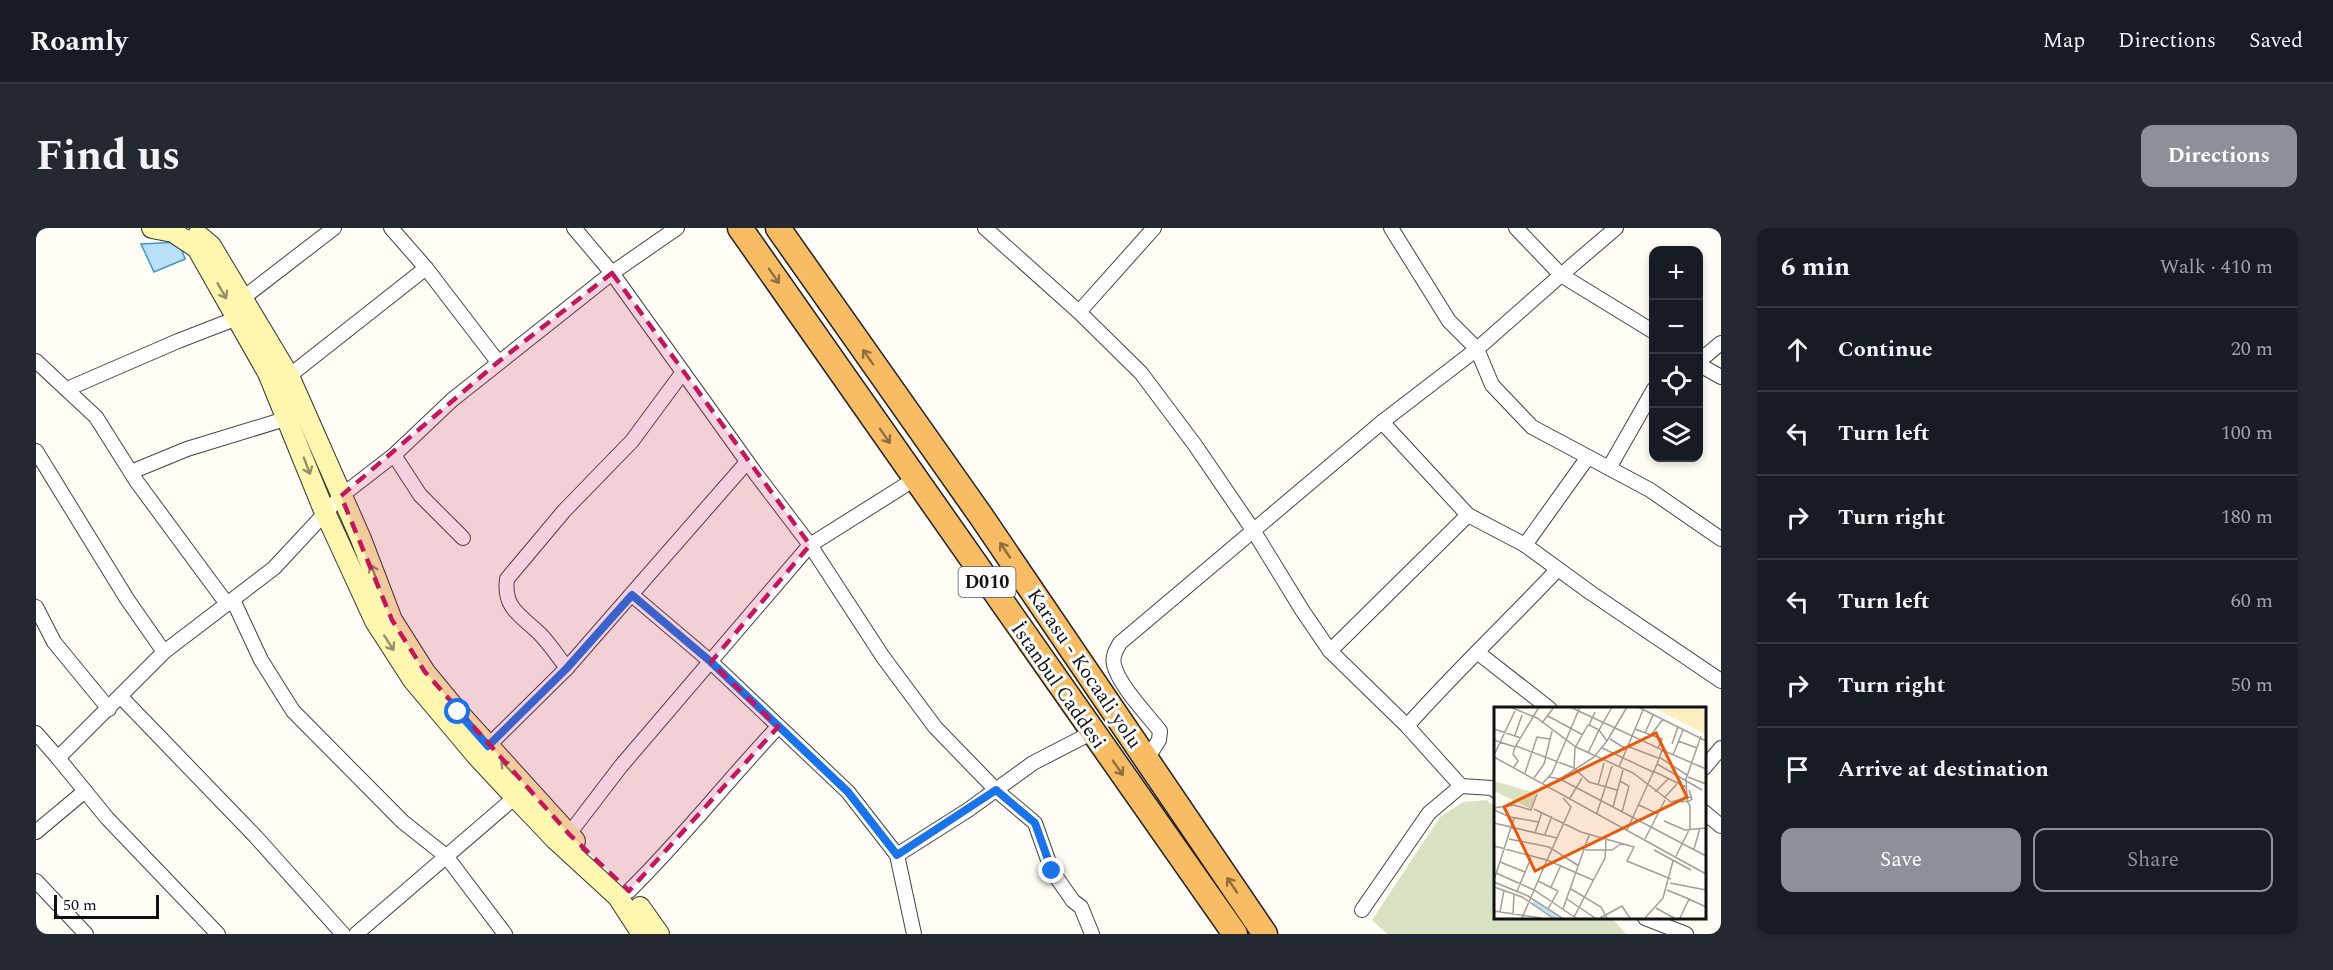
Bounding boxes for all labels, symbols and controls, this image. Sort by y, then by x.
text: Roamly [30,20,128,63]
text: Map [2043,25,2085,57]
text: Directions [2118,25,2216,57]
text: Saved [2249,25,2303,57]
text: Find us [36,125,180,188]
button: Directions [2141,125,2297,187]
map controls [1649,246,1703,462]
button: + [1649,246,1703,300]
text: 6 min [1781,247,1850,287]
text: Walk · 410 m [2160,252,2273,282]
one-way arrow [768,267,780,284]
one-way arrow [216,282,228,299]
button: − [1649,300,1703,354]
icon: ahead [1781,333,1814,366]
text: Continue [1838,333,1933,366]
text: 20 m [2231,334,2273,364]
one-way arrow [862,349,874,365]
button: locate [1649,354,1703,408]
button: layers [1649,408,1703,462]
icon: left [1781,417,1814,450]
text: Turn left [1838,417,1930,450]
text: 100 m [2221,418,2273,448]
one-way arrow [879,428,891,444]
one-way arrow [302,457,313,475]
icon: right [1781,501,1814,534]
text: Turn right [1838,501,1945,534]
text: 180 m [2221,502,2273,532]
one-way arrow [999,543,1011,559]
one-way arrow [368,564,379,583]
road number: D010 [958,567,1016,597]
street label: Karasu - Kocaali yolu [1019,582,1149,755]
icon: left [1781,585,1814,618]
text: Turn left [1838,585,1930,618]
text: 60 m [2231,586,2273,616]
street label: İstanbul Caddesi [1003,616,1113,755]
one-way arrow [383,634,395,651]
icon: right [1781,669,1814,702]
text: Turn right [1838,669,1945,702]
text: 50 m [2231,670,2273,700]
route start [444,698,470,724]
inset map [1494,707,1706,919]
icon: arrive [1781,753,1814,786]
text: Arrive at destination [1838,753,2049,786]
one-way arrow [500,759,514,774]
one-way arrow [1112,759,1124,775]
button: Save [1781,828,2021,892]
button: Share [2033,828,2273,892]
route end [1038,857,1064,883]
one-way arrow [1226,878,1238,894]
scale bar [54,892,159,920]
text: 50 m [63,893,97,917]

